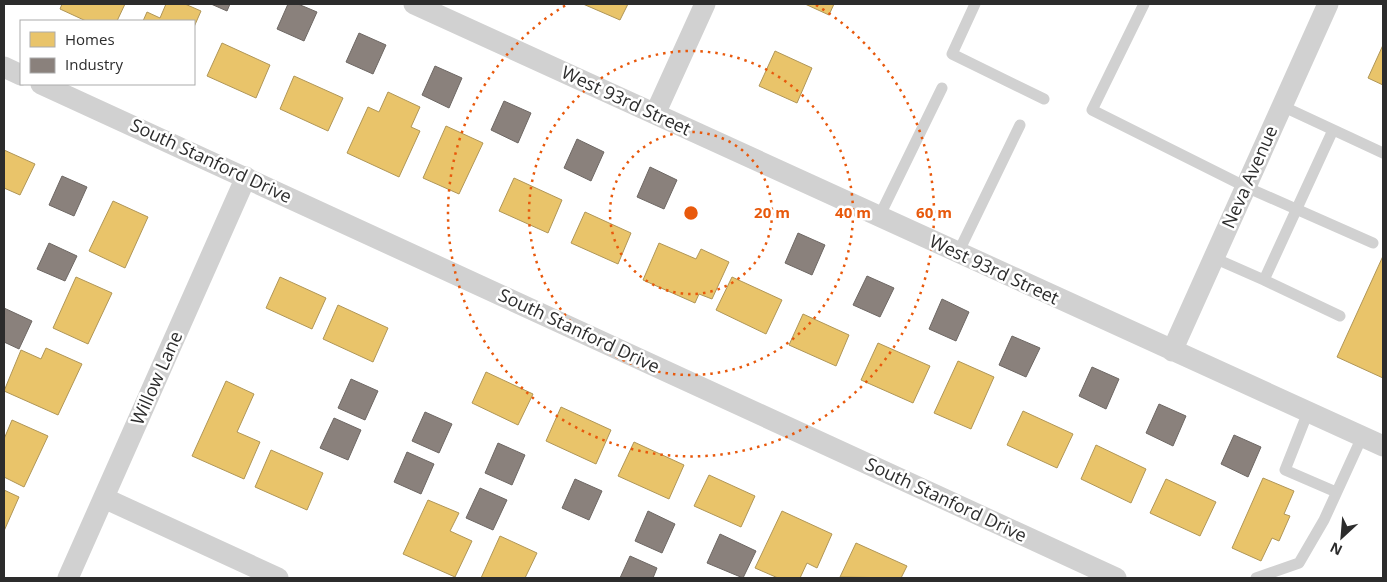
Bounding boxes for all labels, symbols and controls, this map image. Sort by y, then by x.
legend [20,20,195,85]
text: Homes [65,29,115,49]
text: Industry [65,54,123,74]
street label: West 93rd Street [558,60,695,141]
street label: South Stanford Drive [127,112,296,208]
street label: Neva Avenue [1216,121,1282,232]
text: 20 m [754,202,790,222]
text: 40 m [835,202,871,222]
text: 60 m [916,202,952,222]
centre of rings [682,204,700,222]
street label: West 93rd Street [926,229,1063,310]
street label: South Stanford Drive [495,282,664,378]
street label: Willow Lane [125,327,187,428]
street label: South Stanford Drive [862,451,1031,547]
north arrow [1317,512,1367,562]
text: N [1327,538,1345,560]

